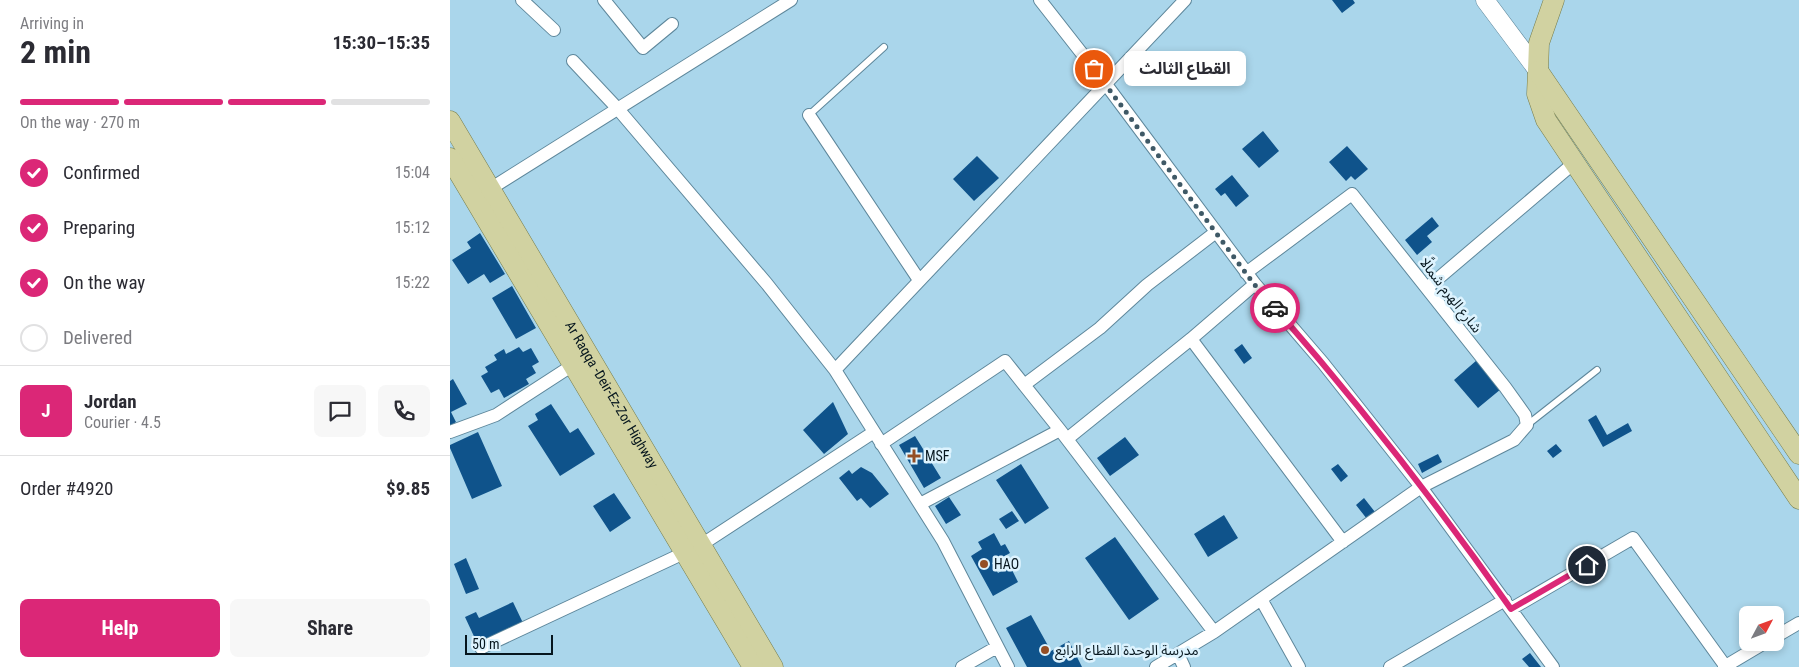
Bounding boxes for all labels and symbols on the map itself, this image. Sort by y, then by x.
pin [1073,48,1115,90]
callout: القطاع الثالث [1124,52,1246,86]
street label: شارع الهرم شمالًا [1414,253,1487,338]
courier [1250,283,1300,333]
street label: Ar Raqqa -Deir-Ez-Zor Highway [562,318,662,471]
place label: MSF [925,448,950,464]
marker: MSF [907,449,921,463]
pin [1566,544,1608,586]
place label: HAO [994,556,1019,572]
marker: HAO [978,558,990,570]
north arrow [1739,606,1784,651]
scale bar [465,632,552,655]
place label: مدرسة الوحدة القطاع الرابع [1055,642,1199,661]
marker: مدرسة الوحدة القطاع الرابع [1039,644,1051,656]

